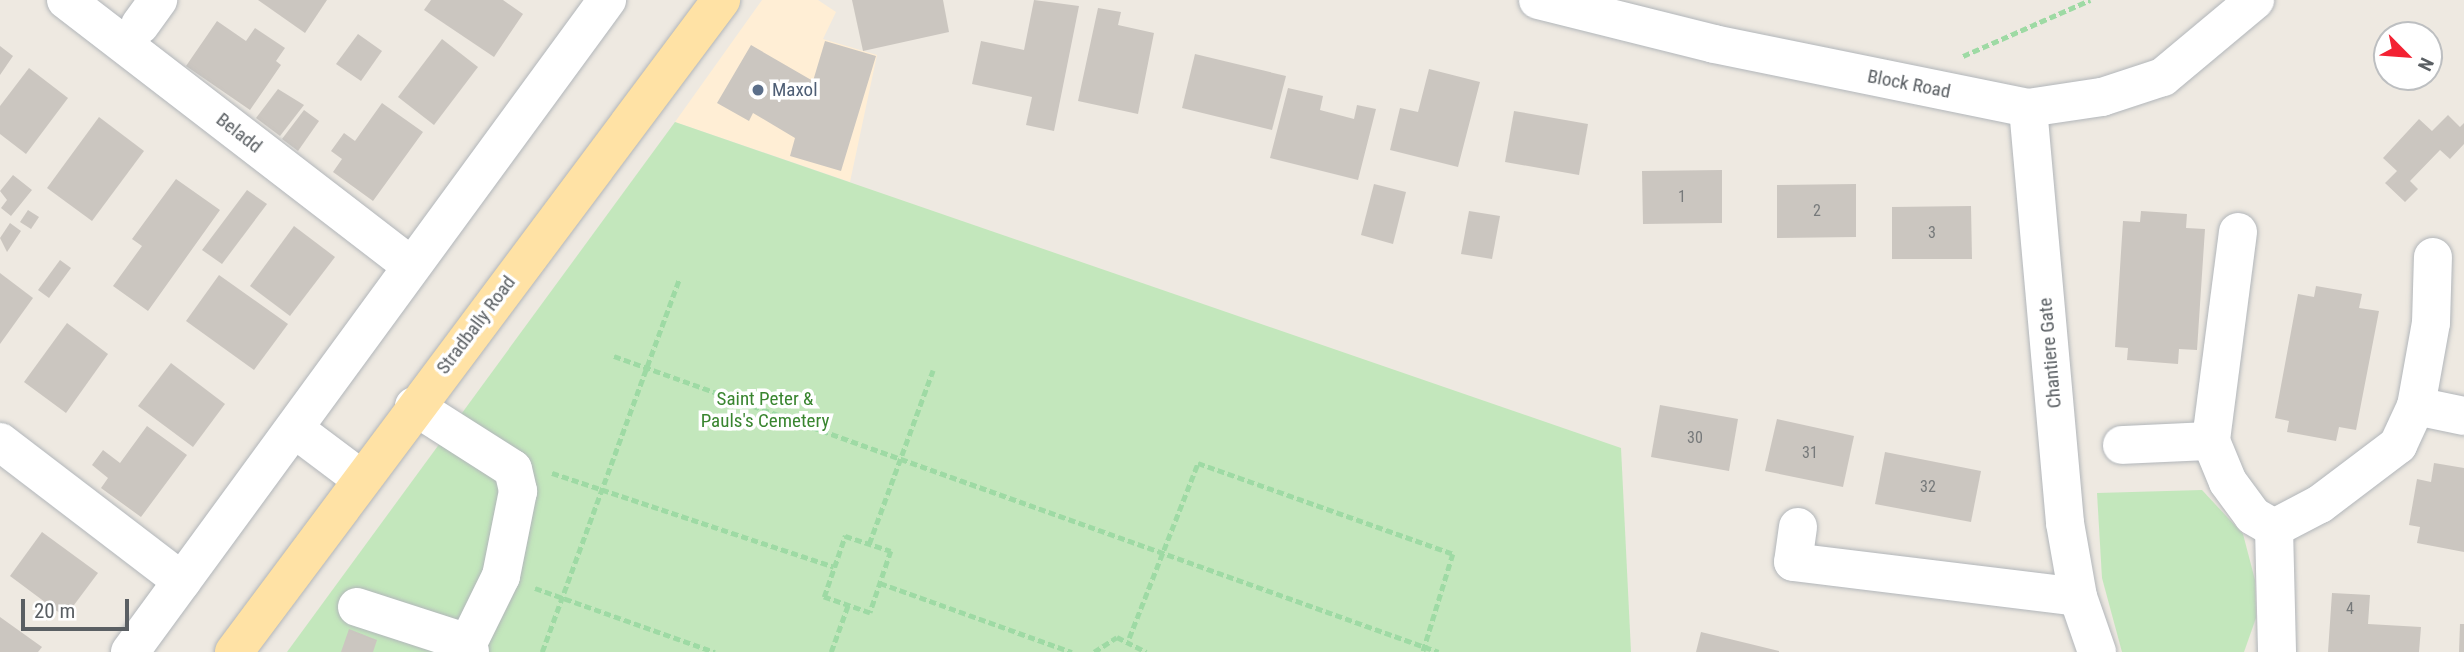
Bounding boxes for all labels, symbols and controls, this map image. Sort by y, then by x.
north arrow [2373,21,2443,91]
text: N [2413,54,2439,74]
street label: Block Road [1866,65,1952,103]
place label: Maxol [772,79,818,101]
marker: Maxol [750,82,766,98]
street label: Beladd [212,108,266,158]
house number: 1 [1678,187,1686,207]
house number: 2 [1813,201,1821,221]
house number: 3 [1928,223,1936,243]
street label: Stradbally Road [432,271,520,379]
street label: Chantiere Gate [2034,297,2066,409]
park label: Saint Peter & Pauls's Cemetery [701,388,829,432]
house number: 30 [1687,428,1703,448]
house number: 31 [1802,443,1818,463]
house number: 32 [1920,477,1936,497]
scale bar [24,586,133,630]
text: 20 m [34,599,75,623]
house number: 4 [2346,599,2354,619]

